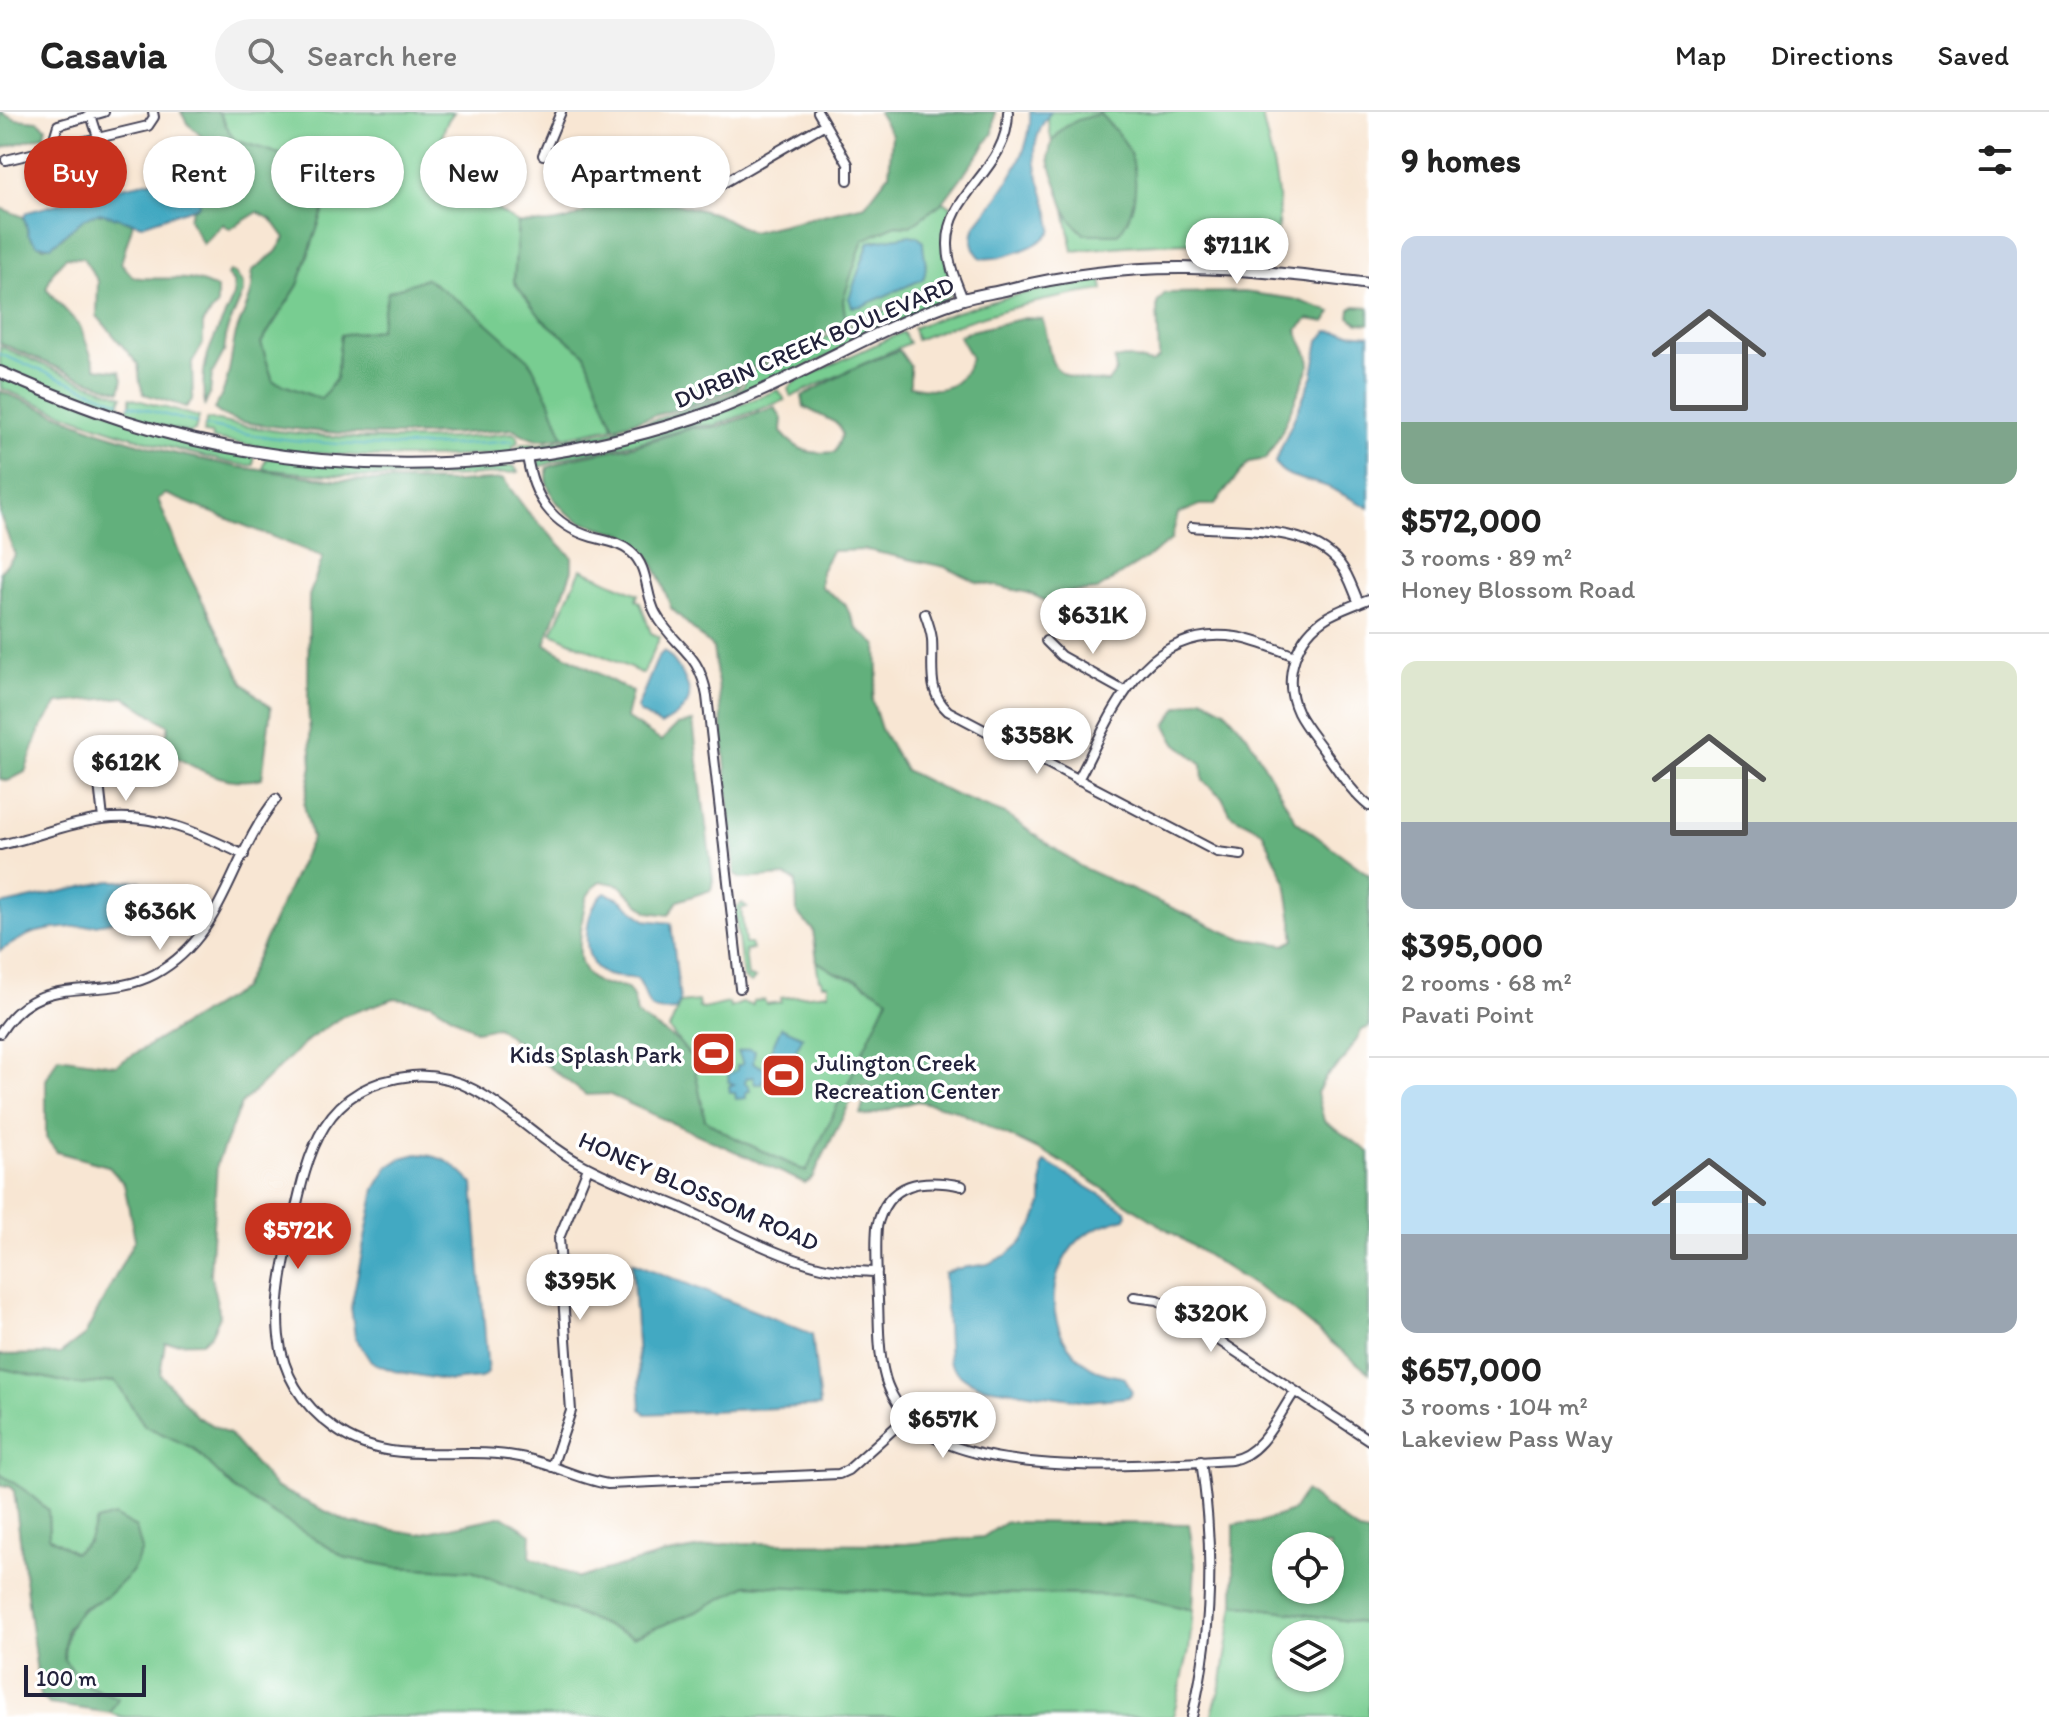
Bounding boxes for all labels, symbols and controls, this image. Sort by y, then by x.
search box [215,19,775,91]
text: Casavia [40,32,167,78]
icon: search [243,33,287,77]
text: Search here [307,37,457,74]
text: Map [1675,38,1726,72]
text: Directions [1770,38,1894,72]
text: Saved [1938,38,2009,72]
chip: Buy [24,136,127,208]
chip: Rent [143,136,255,208]
chip: Filters [271,136,404,208]
chip: New [420,136,527,208]
chip: Apartment [543,136,730,208]
icon: filters [1973,138,2017,182]
text: 9 homes [1401,140,1521,181]
pin: $711K [1181,218,1293,286]
text: $711K [1204,228,1270,260]
street label: DURBIN CREEK BOULEVARD [669,270,959,414]
icon: home [1637,288,1781,432]
text: $572,000 [1401,500,1542,541]
text: 3 rooms · 89 m² [1401,541,1572,573]
text: Honey Blossom Road [1401,573,1635,605]
pin: $631K [1037,588,1149,656]
text: $631K [1058,598,1128,630]
pin: $358K [981,708,1093,776]
icon: home [1637,713,1781,857]
text: $358K [1001,718,1073,750]
pin: $612K [70,735,182,803]
text: $612K [91,745,161,777]
pin: $636K [104,884,216,952]
text: $636K [124,894,196,926]
text: $395,000 [1401,925,1543,966]
text: 2 rooms · 68 m² [1401,966,1572,998]
text: Pavati Point [1401,998,1534,1030]
sports icon: Kids Splash Park [689,1030,737,1078]
place label: Kids Splash Park [510,1040,682,1069]
place label: Julington Creek Recreation Center [814,1048,1001,1105]
sports icon: Julington Creek Recreation Center [759,1052,807,1100]
street label: HONEY BLOSSOM ROAD [574,1125,824,1257]
icon: home [1637,1137,1781,1281]
pin: $572K [242,1203,354,1271]
text: $572K [263,1213,333,1245]
pin: $395K [524,1254,636,1322]
text: $395K [544,1264,616,1296]
pin: $320K [1155,1286,1267,1354]
text: $320K [1174,1296,1248,1328]
text: $657,000 [1401,1349,1542,1390]
text: 3 rooms · 104 m² [1401,1390,1588,1422]
pin: $657K [887,1392,999,1460]
text: $657K [908,1402,978,1434]
text: Lakeview Pass Way [1401,1422,1613,1454]
map controls [1272,1532,1344,1692]
button: locate [1272,1532,1344,1604]
button: layers [1272,1620,1344,1692]
scale bar [24,1661,146,1697]
text: 100 m [36,1665,97,1692]

